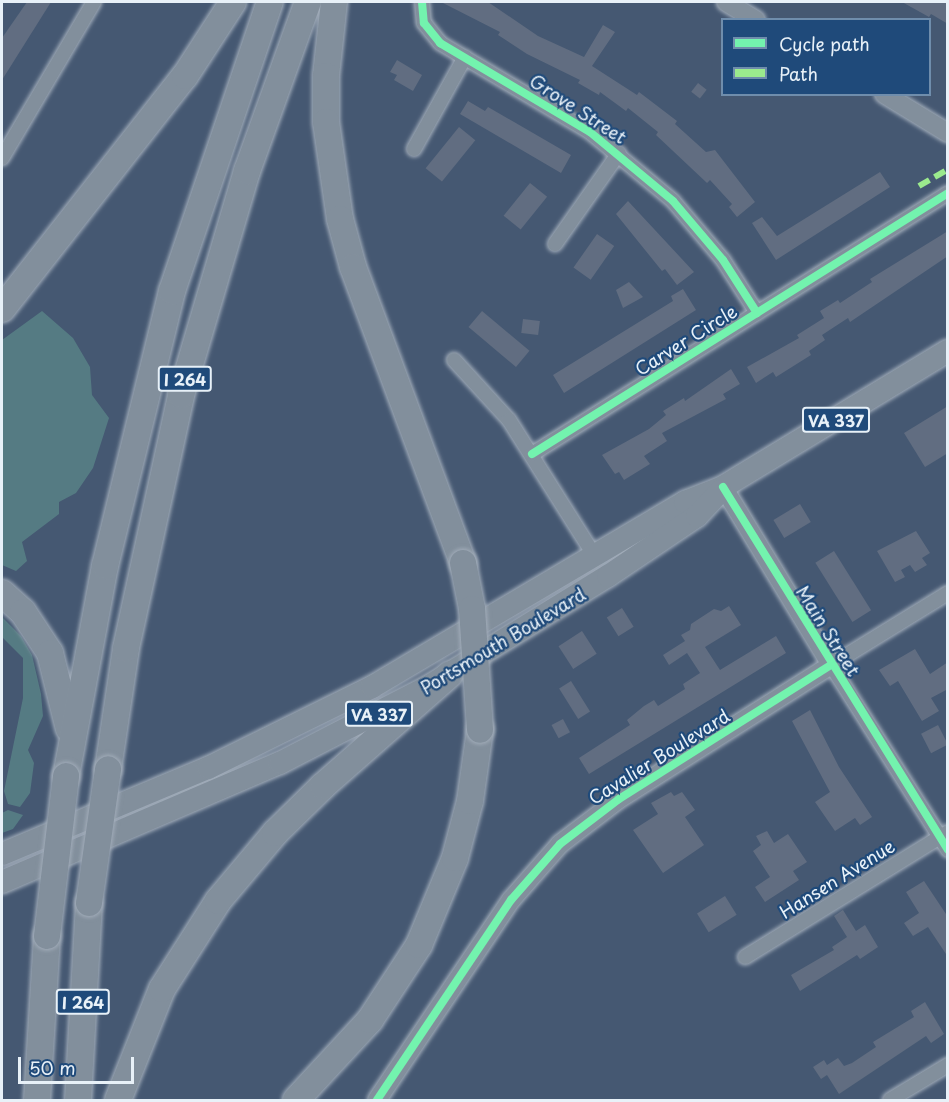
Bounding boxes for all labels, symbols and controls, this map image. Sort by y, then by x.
legend [721,18,931,96]
text: Cycle path [779,30,870,57]
text: Path [779,60,818,87]
street label: Grove Street [525,69,631,149]
street label: Carver Circle [631,300,741,380]
road number: I 264 [156,366,213,392]
road number: VA 337 [800,407,872,433]
street label: Main Street [792,582,864,680]
street label: Portsmouth Boulevard [416,583,590,699]
road number: VA 337 [343,701,415,727]
street label: Cavalier Boulevard [584,705,734,809]
street label: Hansen Avenue [775,835,899,923]
road number: I 264 [54,989,112,1015]
scale bar [21,1045,136,1083]
text: 50 m [29,1054,76,1081]

